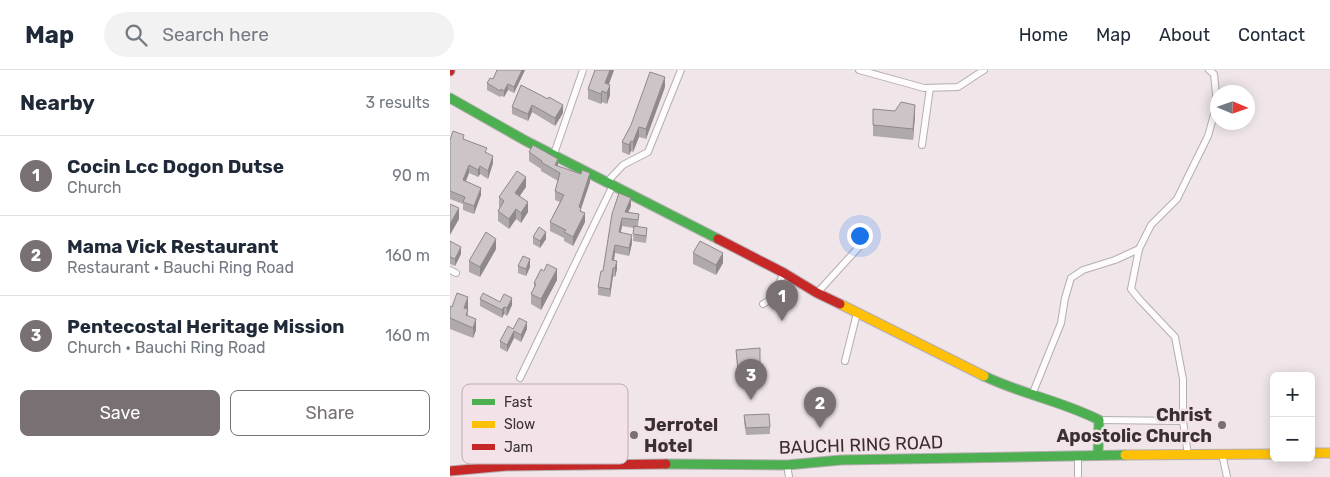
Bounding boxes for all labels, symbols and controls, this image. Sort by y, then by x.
search box [104,12,454,57]
text: Map [25,21,74,49]
icon: search [122,21,150,49]
text: Search here [162,23,269,46]
text: Home [1019,24,1068,46]
text: Map [1096,24,1131,46]
text: About [1159,24,1210,46]
text: Contact [1238,24,1305,46]
north arrow [1210,85,1255,130]
text: Nearby [20,90,95,115]
text: 3 results [365,93,430,112]
text: Cocin Lcc Dogon Dutse [67,155,284,178]
text: 1 [32,166,40,185]
text: 90 m [392,166,430,185]
text: Church [67,178,122,197]
your location [847,223,873,249]
text: Mama Vick Restaurant [67,235,278,258]
text: 2 [31,246,41,265]
text: 160 m [385,246,430,265]
text: Restaurant · Bauchi Ring Road [67,258,294,277]
pin: 1 [766,280,798,321]
text: Pentecostal Heritage Mission [67,315,345,338]
text: 3 [31,326,41,345]
text: 160 m [385,326,430,345]
text: Church · Bauchi Ring Road [67,338,266,357]
pin: 3 [735,359,767,400]
map controls [1270,372,1315,462]
button: + [1270,372,1315,417]
legend [462,384,628,464]
pin: 2 [804,387,836,428]
button: Save [20,390,220,436]
button: Share [230,390,430,436]
text: Fast [504,394,533,411]
place label: Christ Apostolic Church [1056,404,1212,447]
place label: Jerrotel Hotel [644,414,718,457]
text: Slow [504,416,535,433]
button: − [1270,417,1315,462]
marker: Christ Apostolic Church [1216,419,1228,431]
marker: Jerrotel Hotel [628,429,640,441]
street label: BAUCHI RING ROAD [778,431,944,459]
text: Jam [504,439,533,456]

